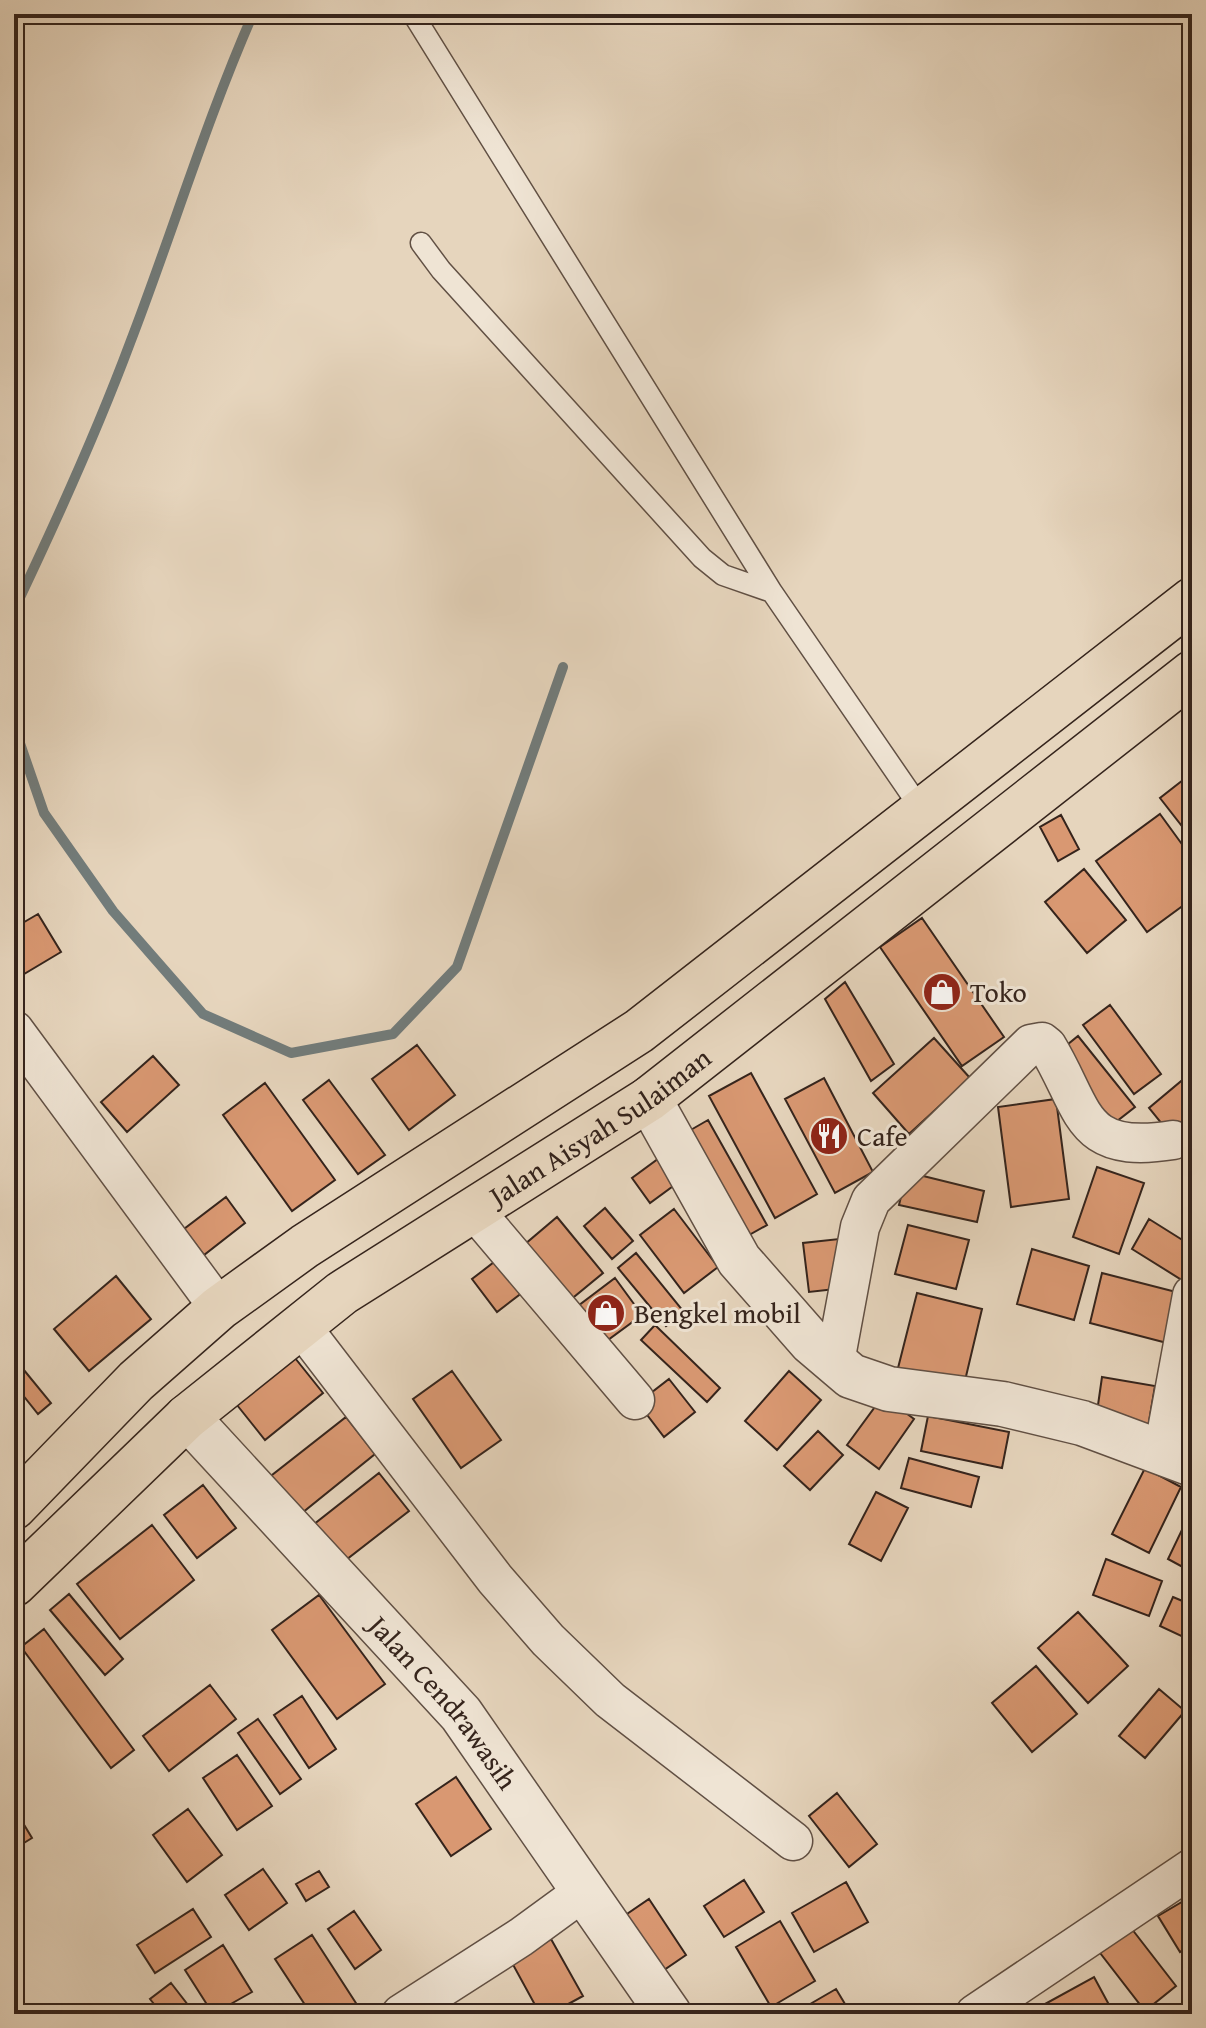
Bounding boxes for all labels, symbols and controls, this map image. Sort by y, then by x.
shop icon: Toko [921,971,963,1013]
place label: Toko [970,971,1027,1012]
street label: Jalan Aisyah Sulaiman [478,1037,719,1217]
restaurant icon: Cafe [808,1115,850,1157]
place label: Cafe [857,1115,908,1156]
shop icon: Bengkel mobil [585,1292,627,1334]
place label: Bengkel mobil [634,1292,801,1333]
street label: Jalan Cendrawasih [358,1604,528,1798]

